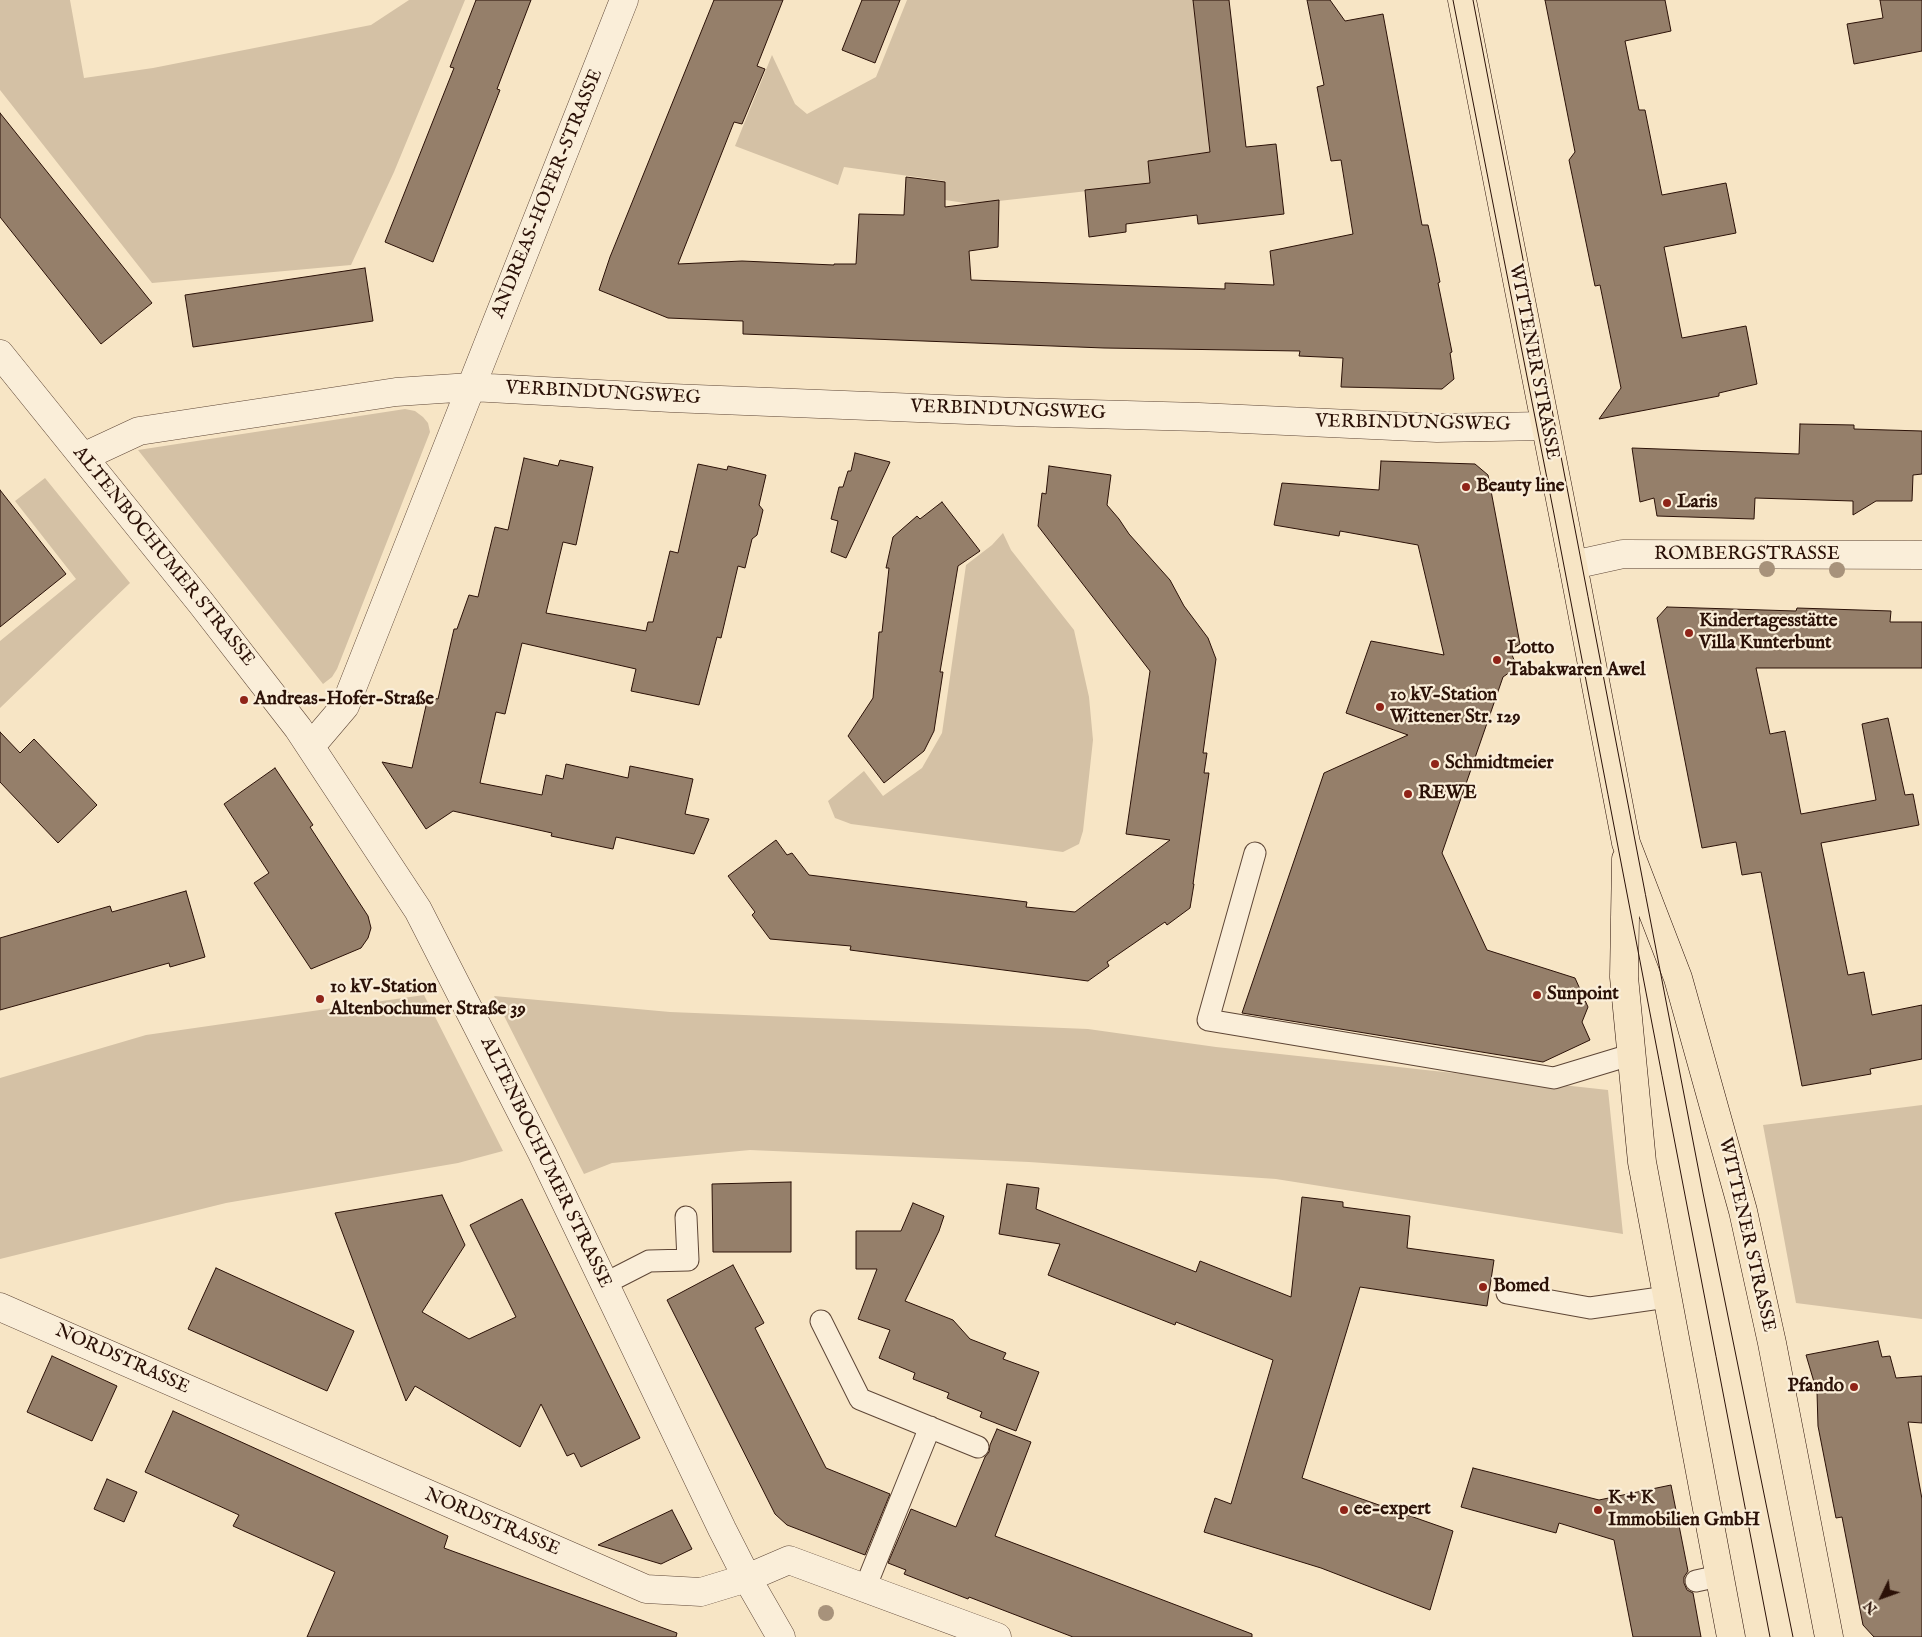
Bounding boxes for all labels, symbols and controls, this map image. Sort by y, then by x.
street label: ANDREAS-HOFER-STRASSE [487,66,609,322]
street label: WITTENER STRASSE [1503,262,1563,462]
street label: VERBINDUNGSWEG [505,377,701,411]
street label: VERBINDUNGSWEG [910,396,1106,426]
street label: VERBINDUNGSWEG [1315,411,1511,437]
street label: ALTENBOCHUMER STRASSE [67,442,259,672]
place label: Beauty line [1476,476,1565,498]
marker: Beauty line [1460,481,1472,493]
place label: Laris [1677,492,1717,514]
marker: Laris [1661,497,1673,509]
street label: ROMBERGSTRASSE [1654,544,1840,566]
place label: Kindertagesstätte Villa Kunterbunt [1699,611,1837,655]
marker: Kindertagesstätte Villa Kunterbunt [1683,627,1695,639]
place label: Lotto Tabakwaren Awel [1507,638,1645,682]
marker: Lotto Tabakwaren Awel [1491,654,1503,666]
place label: 10 kV-Station Wittener Str. 129 [1390,685,1520,729]
place label: Andreas-Hofer-Straße [254,689,434,711]
marker: Andreas-Hofer-Straße [238,694,250,706]
marker: 10 kV-Station Wittener Str. 129 [1374,701,1386,713]
place label: Schmidtmeier [1445,753,1553,775]
marker: Schmidtmeier [1429,758,1441,770]
place label: REWE [1418,783,1477,805]
marker: REWE [1402,788,1414,800]
place label: 10 kV-Station Altenbochumer Straße 39 [330,977,526,1021]
place label: Sunpoint [1547,984,1619,1006]
marker: Sunpoint [1531,989,1543,1001]
marker: 10 kV-Station Altenbochumer Straße 39 [314,993,326,1005]
street label: ALTENBOCHUMER STRASSE [474,1034,616,1292]
street label: WITTENER STRASSE [1713,1136,1779,1334]
place label: Bomed [1493,1276,1549,1298]
marker: Bomed [1477,1281,1489,1293]
street label: NORDSTRASSE [51,1320,193,1400]
place label: Pfando [1787,1376,1844,1398]
marker: Pfando [1848,1381,1860,1393]
street label: NORDSTRASSE [421,1484,563,1562]
place label: K + K Immobilien GmbH [1608,1488,1760,1532]
place label: ee-expert [1354,1499,1431,1521]
marker: ee-expert [1338,1504,1350,1516]
marker: K + K Immobilien GmbH [1592,1504,1604,1516]
north arrow [1857,1572,1907,1622]
text: N [1860,1597,1882,1618]

